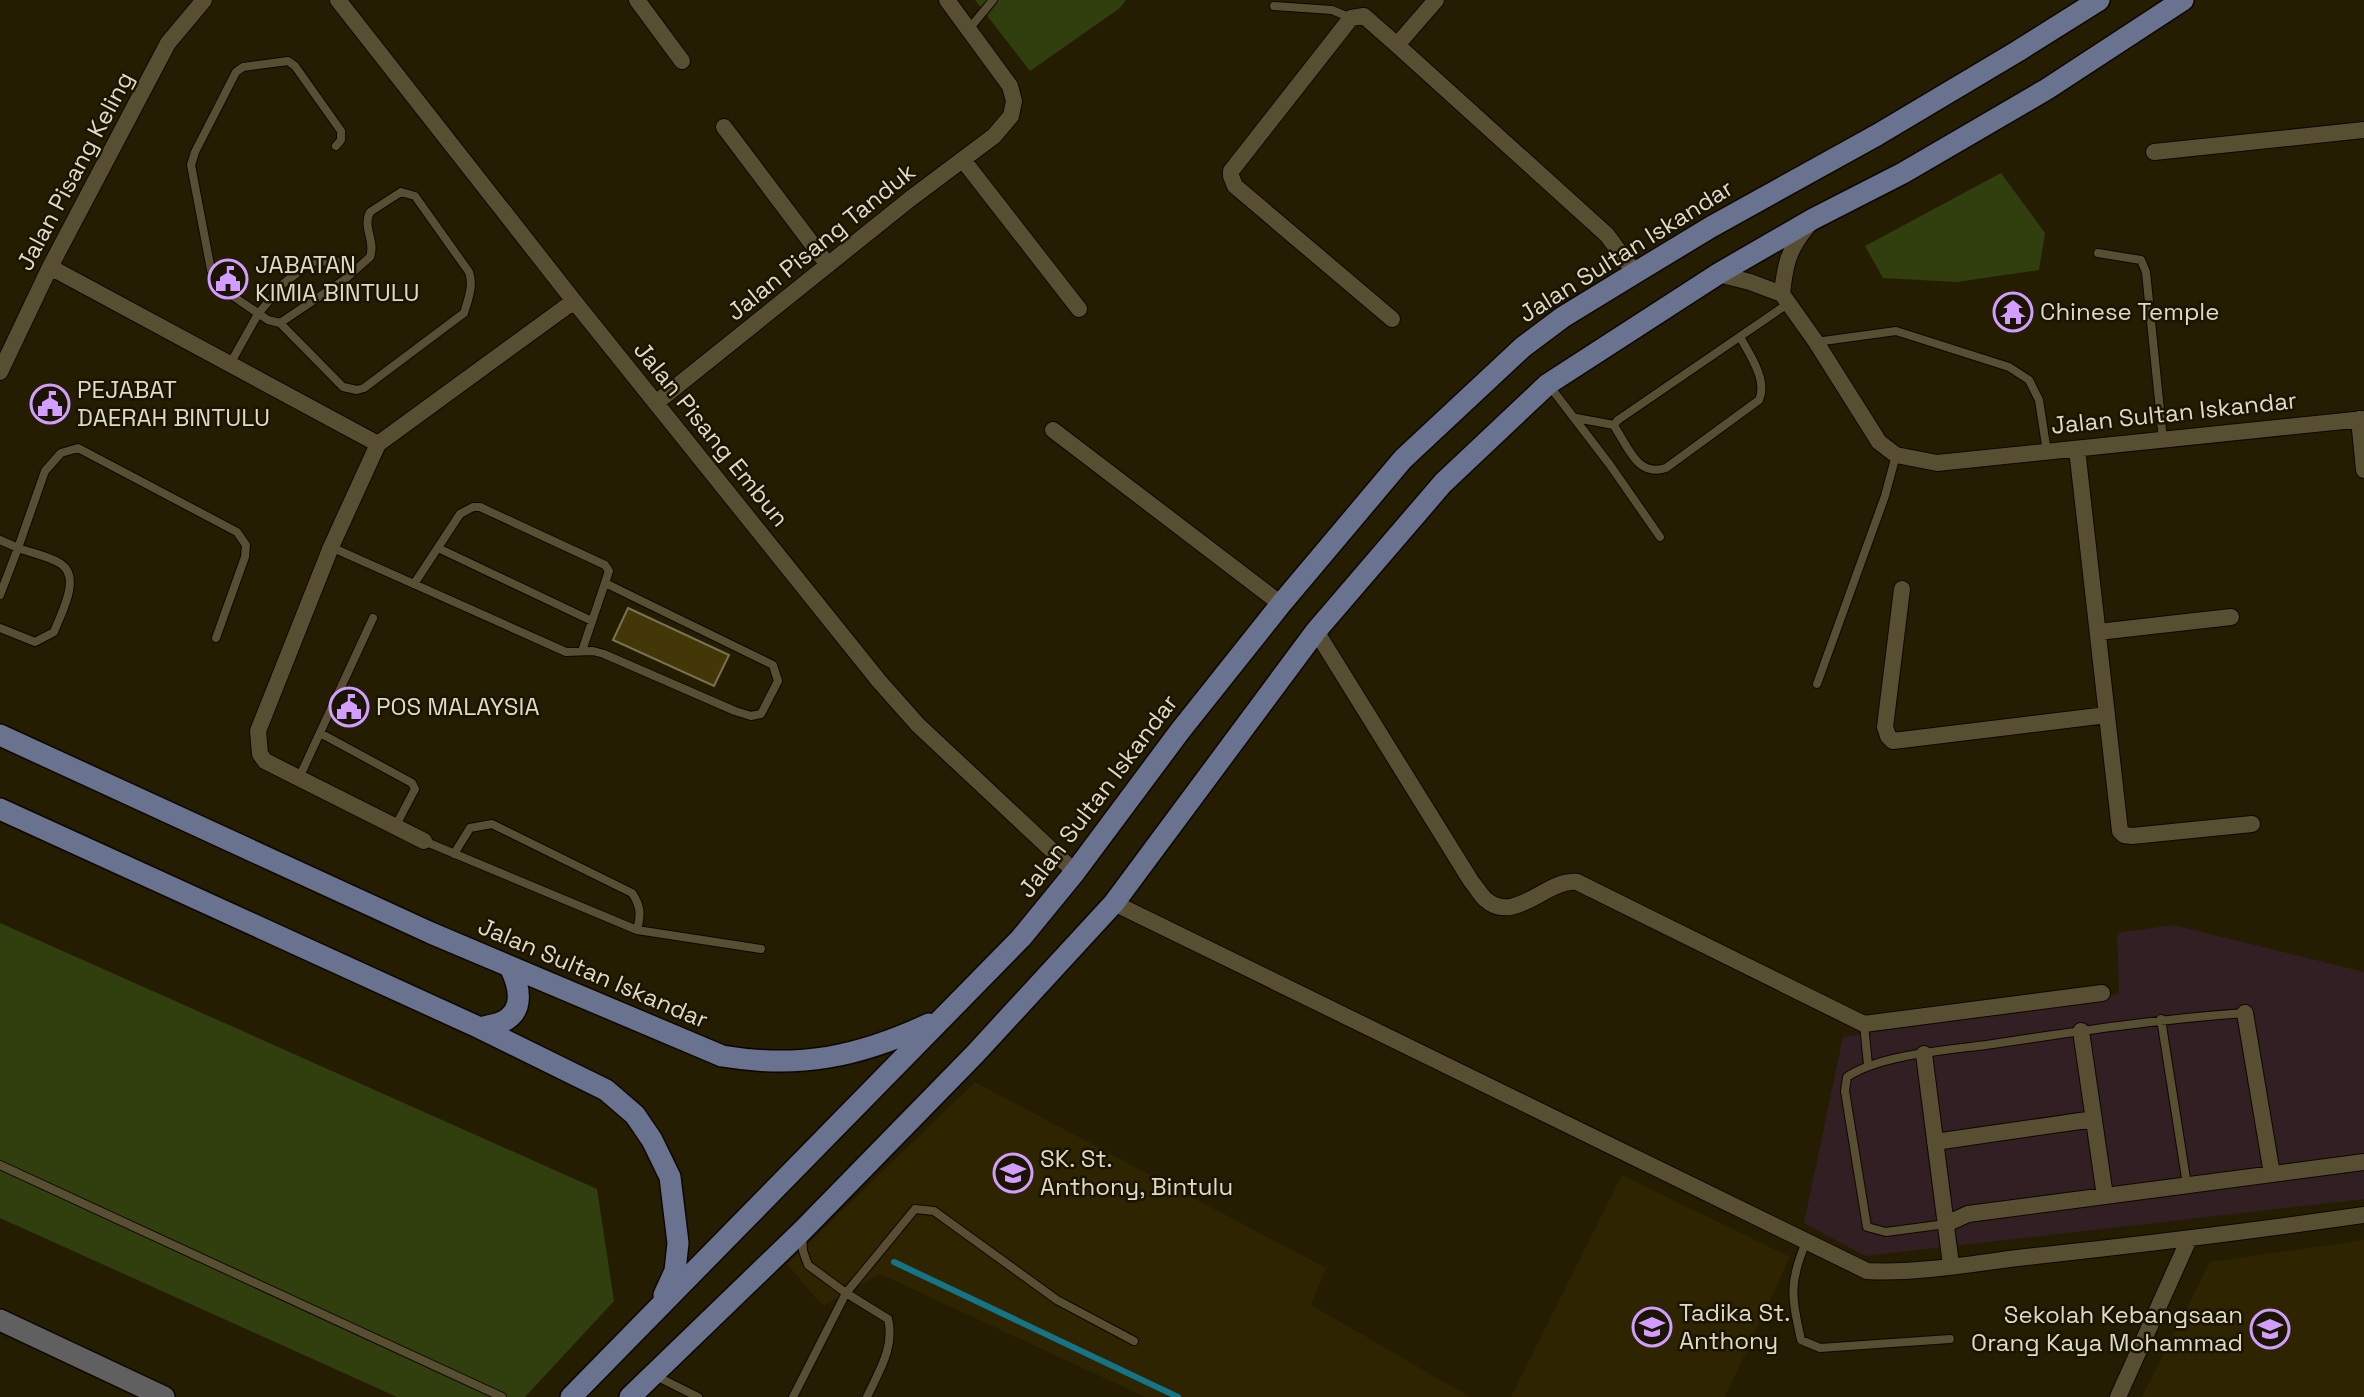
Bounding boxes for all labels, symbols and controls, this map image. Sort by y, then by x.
street label: Jalan Pisang Keling [9,66,140,276]
street label: Jalan Pisang Tanduk [720,156,921,327]
street label: Jalan Sultan Iskandar [1513,172,1739,329]
place label: JABATAN KIMIA BINTULU [255,249,420,308]
public building icon: JABATAN KIMIA BINTULU [207,258,249,300]
temple icon: Chinese Temple [1992,291,2034,333]
place label: Chinese Temple [2040,296,2219,327]
street label: Jalan Pisang Embun [627,335,796,533]
place label: PEJABAT DAERAH BINTULU [77,374,270,433]
public building icon: PEJABAT DAERAH BINTULU [29,383,71,425]
street label: Jalan Sultan Iskandar [2050,384,2298,441]
public building icon: POS MALAYSIA [328,686,370,728]
street label: Jalan Sultan Iskandar [1011,688,1184,904]
place label: POS MALAYSIA [376,691,540,722]
street label: Jalan Sultan Iskandar [474,910,713,1035]
place label: SK. St. Anthony, Bintulu [1040,1143,1233,1202]
school or university icon: SK. St. Anthony, Bintulu [992,1152,1034,1194]
place label: Tadika St. Anthony [1679,1297,1790,1356]
place label: Sekolah Kebangsaan Orang Kaya Mohammad [1971,1299,2243,1358]
school or university icon: Tadika St. Anthony [1631,1306,1673,1348]
school or university icon: Sekolah Kebangsaan Orang Kaya Mohammad [2249,1308,2291,1350]

